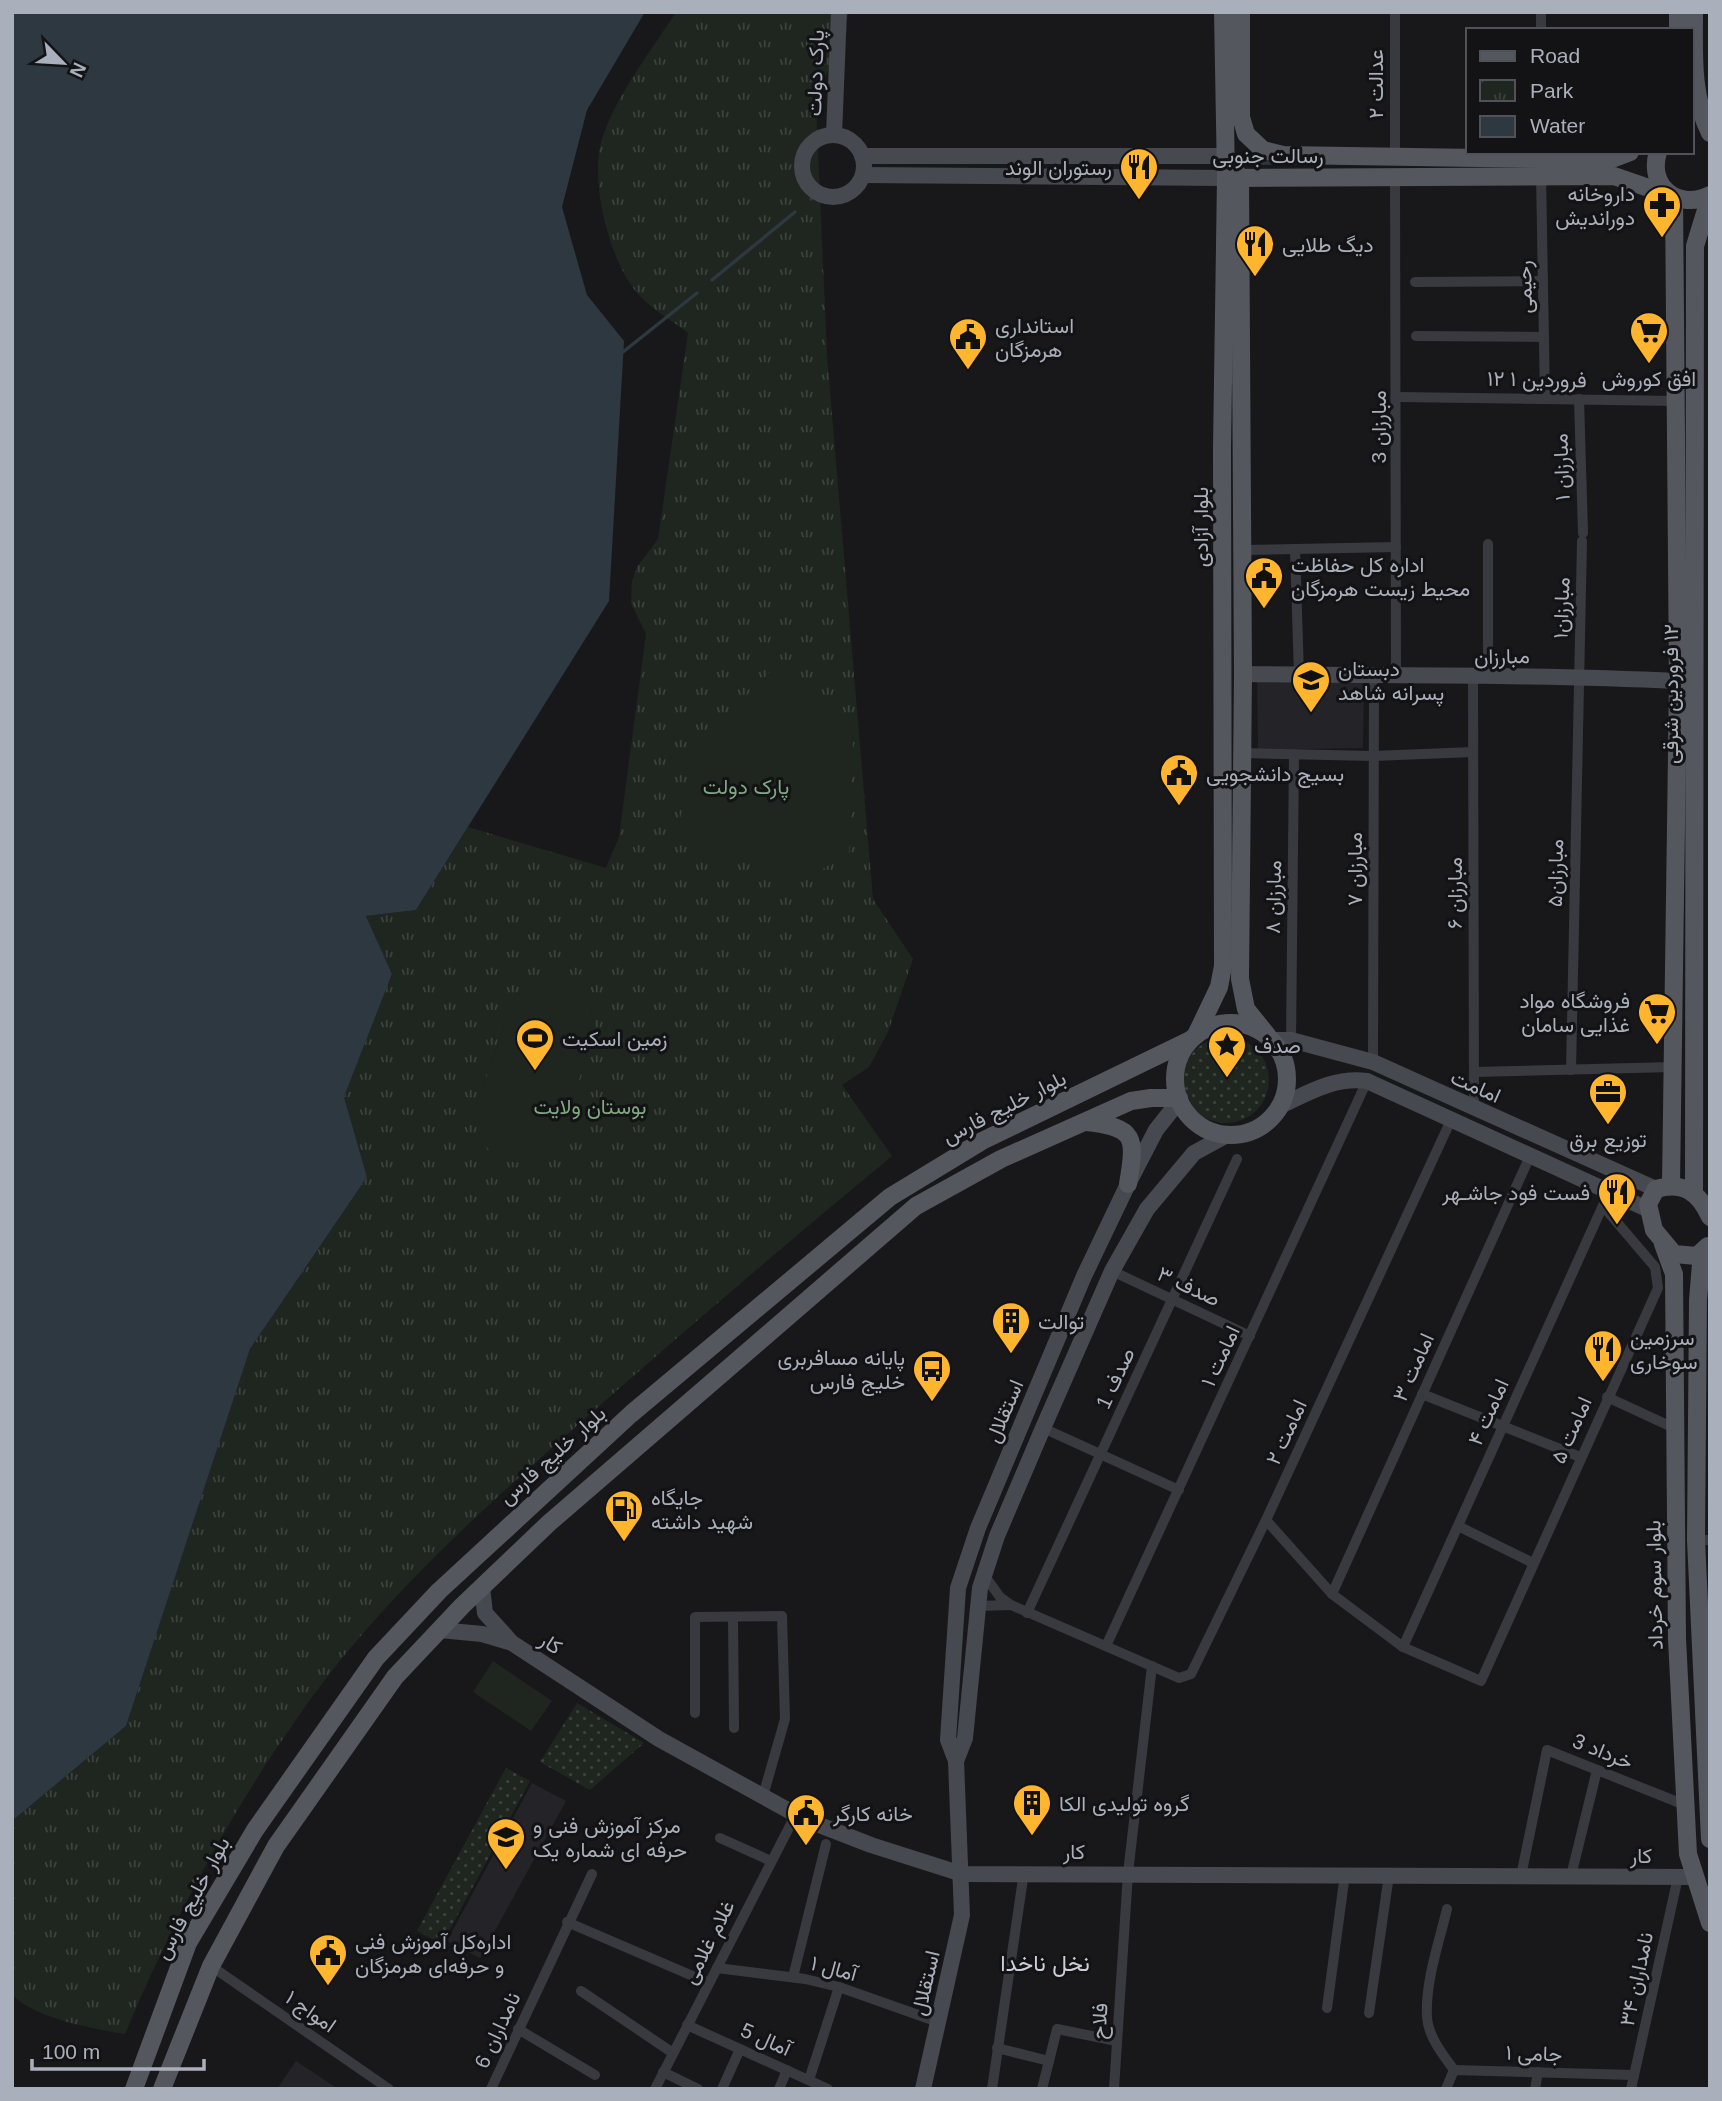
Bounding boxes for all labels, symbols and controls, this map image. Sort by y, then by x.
north arrow [28,28,98,98]
legend [1466,28,1694,154]
street label: پارک دولت [802,29,831,117]
text: Road [1530,44,1580,67]
street label: عدالت ۲ [1364,49,1387,119]
text: N [66,59,90,81]
text: Park [1530,79,1574,102]
text: Water [1530,114,1585,137]
street label: رسالت جنوبی [1212,144,1324,169]
restaurant icon: رستوران الوند [1118,146,1160,201]
place label: رستوران الوند [1005,156,1112,181]
place label: داروخانه دوراندیش [1555,182,1635,231]
pharmacy icon: داروخانه دوراندیش [1641,184,1683,239]
restaurant icon: دیگ طلایی [1234,223,1276,278]
place label: دیگ طلایی [1282,233,1374,257]
street label: رحیمی [1512,260,1538,314]
supermarket icon: افق کوروش [1628,310,1670,365]
place label: استانداری هرمزگان [995,314,1074,363]
public building icon: استانداری هرمزگان [947,316,989,371]
street label: ۱۲ فروردین ۱ [1487,367,1587,393]
place label: افق کوروش [1602,367,1696,392]
street label: مبارزان 3 [1367,390,1392,464]
street label: مبارزان ۱ [1548,433,1576,501]
street label: بلوار آزادی [1189,487,1214,567]
place label: اداره کل حفاظت محیط زیست هرمزگان [1291,553,1470,602]
public building icon: اداره کل حفاظت محیط زیست هرمزگان [1243,555,1285,610]
street label: مبارزان۱ [1548,577,1576,639]
street label: ١٢ فروردین شرقی [1659,624,1684,764]
street label: مبارزان [1474,644,1530,670]
place label: دبستان پسرانه شاهد [1338,657,1444,707]
school or university icon: دبستان پسرانه شاهد [1290,659,1332,714]
public building icon: بسیج دانشجویی [1158,752,1200,807]
place label: بسیج دانشجویی [1206,762,1344,788]
park label: پارک دولت [703,775,789,801]
street label: مبارزان ۷ [1343,832,1368,906]
street label: مبارزان۵ [1543,839,1569,907]
street label: مبارزان ۶ [1443,857,1468,929]
street label: مبارزان ۸ [1261,860,1287,934]
place label: فروشگاه مواد غذایی سامان [1519,989,1630,1037]
supermarket icon: فروشگاه مواد غذایی سامان [1636,991,1678,1046]
sports icon: زمین اسکیت [514,1017,556,1072]
place icon: صدف [1206,1024,1248,1079]
place label: زمین اسکیت [562,1027,667,1052]
place label: صدف [1254,1034,1301,1057]
street label: امامت [1447,1065,1505,1107]
street label: بلوار خلیج فارس [938,1066,1071,1151]
office icon: توزیع برق [1587,1071,1629,1126]
park label: بوستان ولایت [534,1095,647,1120]
place label: توزیع برق [1569,1128,1647,1154]
restaurant icon: فست فود جاشـهر [1596,1171,1638,1226]
place label: فست فود جاشـهر [1441,1181,1590,1206]
street label: صدف ۳ [1154,1261,1224,1311]
building icon: توالت [990,1300,1032,1355]
place label: توالت [1038,1310,1084,1335]
street label: امامت ۱ [1196,1322,1244,1390]
place label: سرزمین سوخاری [1630,1326,1697,1375]
restaurant icon: سرزمین سوخاری [1582,1328,1624,1383]
street label: امامت ۳ [1388,1329,1438,1405]
street label: صدف 1 [1091,1344,1139,1412]
place label: پایانه مسافربری خلیج فارس [777,1346,905,1396]
bus stop icon: پایانه مسافربری خلیج فارس [911,1348,953,1403]
street label: امامت ۴ [1463,1375,1513,1449]
street label: استقلال [981,1376,1028,1446]
street label: امامت ۵ [1546,1393,1596,1467]
street label: امامت ۲ [1261,1396,1311,1468]
street label: بلوار خلیج فارس [494,1401,612,1511]
place label: جایگاه شهید داشته [651,1486,753,1535]
fuel station icon: جایگاه شهید داشته [603,1488,645,1543]
street label: بلوار سوم خرداد [1641,1520,1670,1650]
street label: کار [534,1627,566,1660]
street label: خرداد 3 [1569,1729,1637,1775]
building icon: گروه تولیدی الکا [1011,1782,1053,1837]
public building icon: خانه کارگر [785,1792,827,1847]
place label: گروه تولیدی الکا [1059,1792,1189,1817]
place label: خانه کارگر [832,1802,913,1827]
place label: مرکز آموزش فنی و حرفه ای شماره یک [533,1814,687,1863]
school or university icon: مرکز آموزش فنی و حرفه ای شماره یک [485,1816,527,1871]
street label: بلوار خلیج فارس [150,1833,237,1965]
street label: کار [1062,1840,1085,1865]
street label: کار [1629,1844,1652,1869]
street label: غلام غلامی [677,1896,742,1989]
place label: اداره‌کل آموزش فنى و حرفه‌اى هرمزگان [355,1930,511,1979]
street label: نامداران ۳۴ [1615,1930,1659,2028]
public building icon: اداره‌کل آموزش فنى و حرفه‌اى هرمزگان [307,1932,349,1987]
street label: استقلال [906,1948,945,2018]
district label: نخل ناخدا [1000,1950,1090,1977]
street label: آمال ۱ [808,1951,862,1987]
street label: امواج ۱ [280,1985,341,2039]
street label: نامداران 6 [469,1988,526,2072]
street label: فلاح [1086,2002,1115,2040]
street label: آمال 5 [737,2018,797,2062]
scale bar [32,2028,203,2072]
text: 100 m [42,2040,100,2063]
street label: جامی ۱ [1505,2041,1563,2066]

